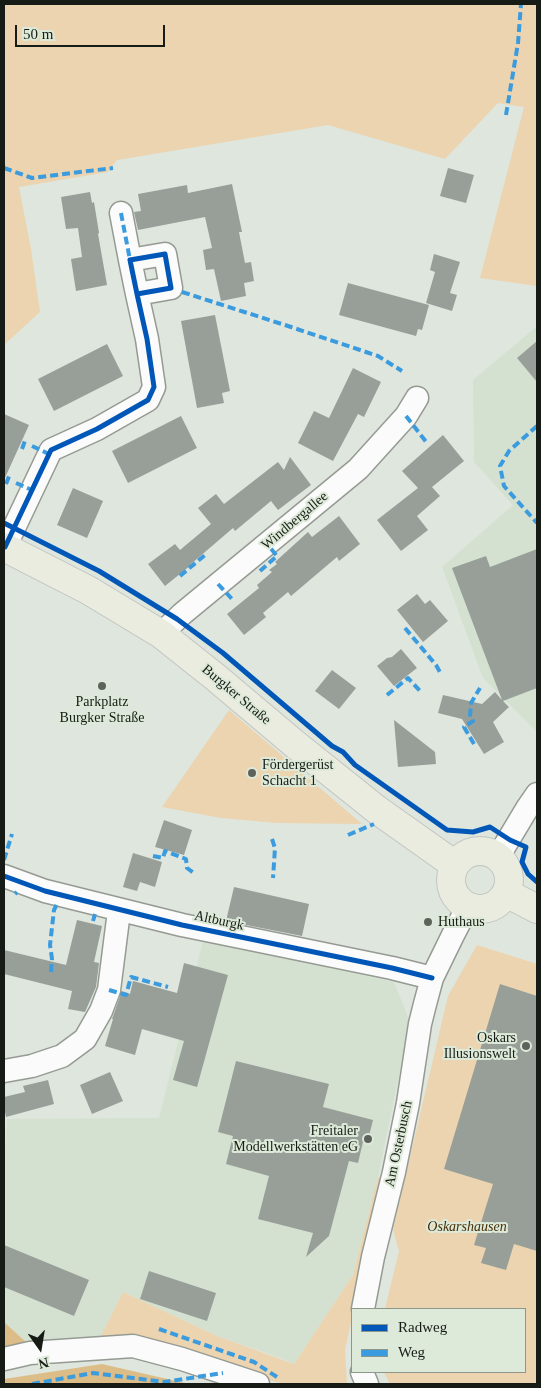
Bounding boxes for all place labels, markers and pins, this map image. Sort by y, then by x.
marker: Parkplatz Burgker Straße [96,680,108,692]
place label: Parkplatz Burgker Straße [60,694,144,726]
place label: Fördergerüst Schacht 1 [262,757,333,790]
marker: Fördergerüst Schacht 1 [246,767,258,779]
place label: Huthaus [438,914,485,930]
marker: Huthaus [422,916,434,928]
place label: Oskars Illusionswelt [444,1030,516,1062]
marker: Oskars Illusionswelt [520,1040,532,1052]
place label: Freitaler Modellwerkstätten eG [233,1123,358,1156]
marker: Freitaler Modellwerkstätten eG [362,1133,374,1145]

